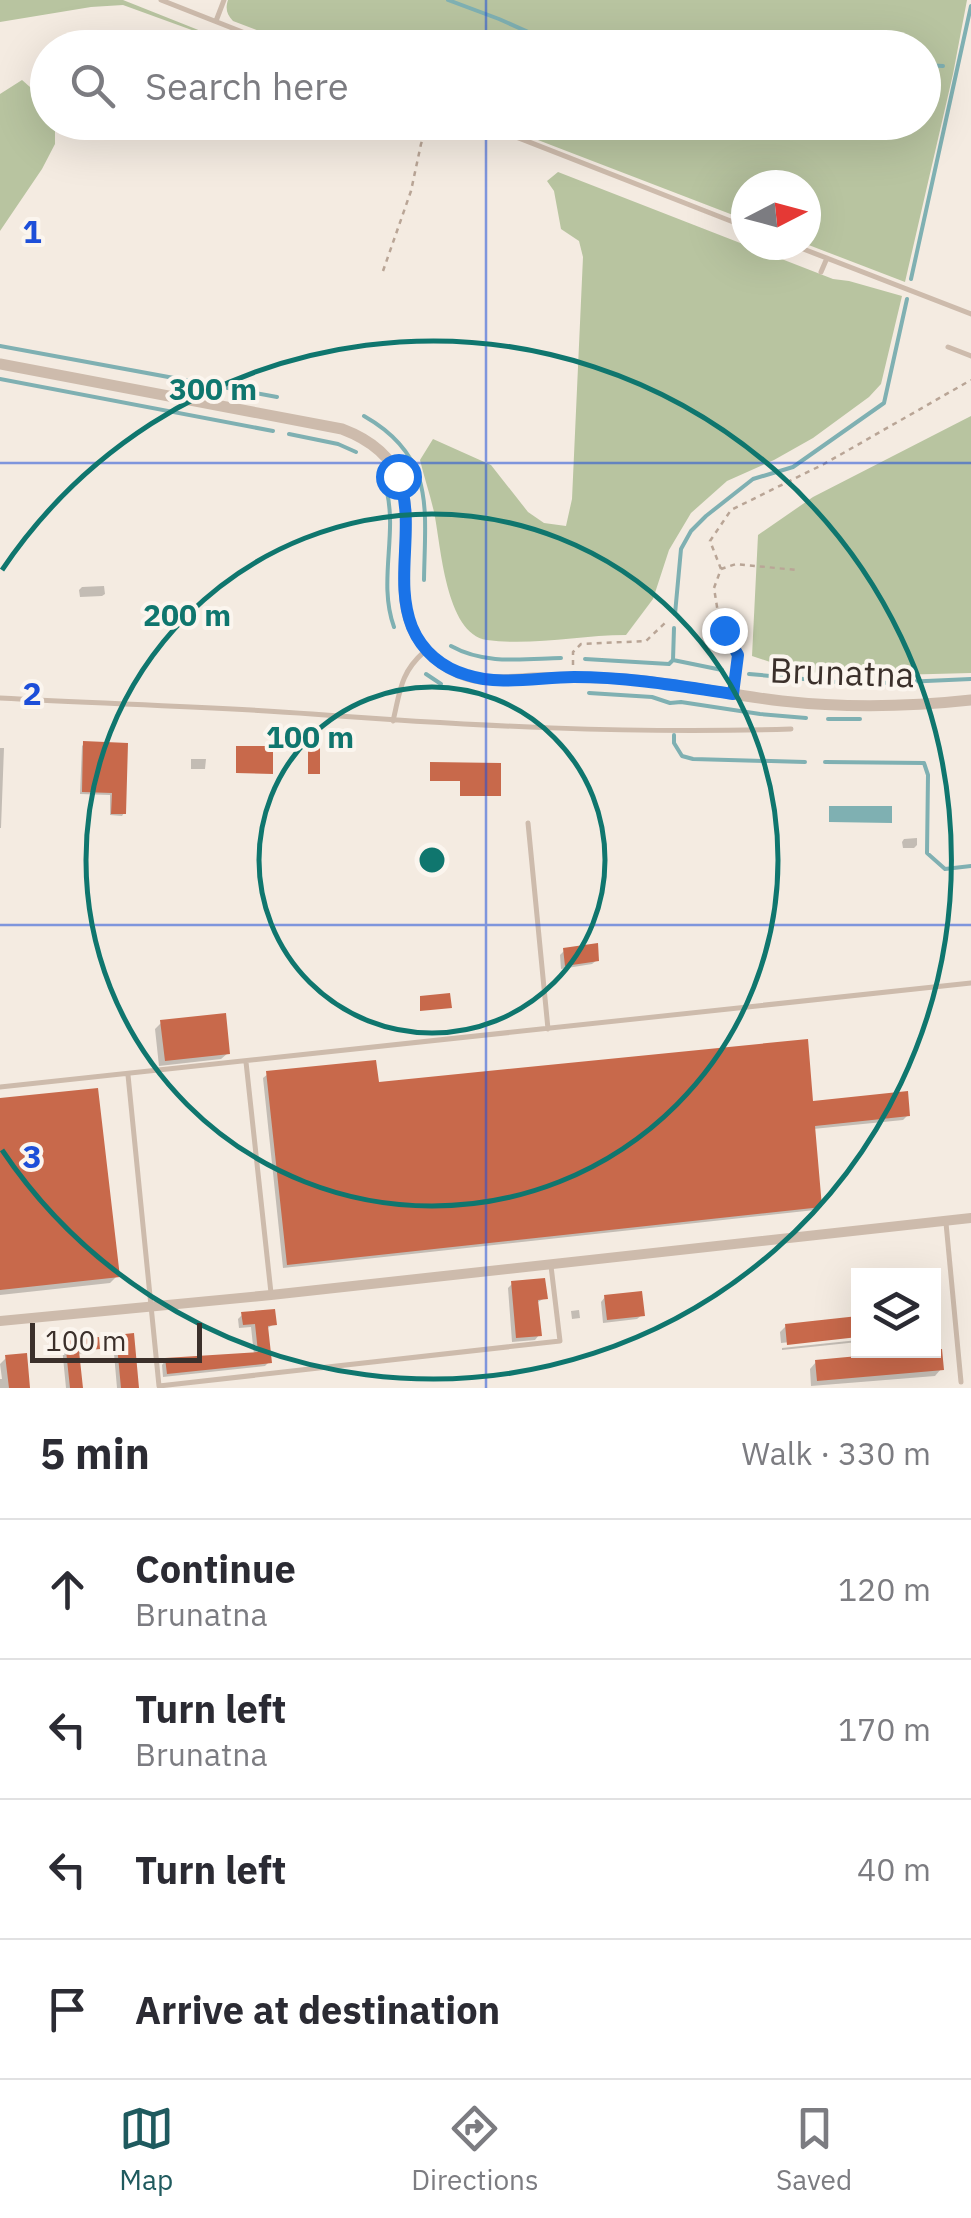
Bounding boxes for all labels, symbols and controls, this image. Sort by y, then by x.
search box [30,30,941,140]
icon: search [65,58,120,113]
text: Search here [145,61,349,110]
north arrow [731,170,821,260]
text: 1 [22,210,42,252]
text: 300 m [169,369,257,408]
route start [376,454,422,500]
text: 200 m [143,595,231,634]
route end [702,608,748,654]
street label: Brunatna [769,646,915,698]
text: 2 [22,672,42,714]
text: 100 m [266,717,354,756]
centre of rings [414,842,450,878]
text: 3 [22,1135,42,1177]
map controls [851,1268,941,1358]
button: layers [851,1268,941,1358]
scale bar [30,1318,202,1362]
text: 100 m [45,1322,126,1359]
text: 5 min [40,1426,150,1481]
text: Walk · 330 m [742,1432,931,1474]
text: Continue [135,1544,296,1593]
icon: ahead [40,1562,95,1617]
text: 120 m [838,1568,931,1610]
text: Brunatna [135,1593,268,1635]
text: Turn left [135,1684,286,1733]
icon: left [40,1702,95,1757]
text: 170 m [838,1708,931,1750]
text: Brunatna [135,1733,268,1775]
icon: left [40,1842,95,1897]
text: Turn left [135,1845,286,1894]
text: 40 m [857,1848,931,1890]
icon: arrive [40,1982,95,2037]
text: Arrive at destination [135,1985,500,2034]
tab: Map [119,2101,174,2198]
tab: Directions [411,2101,539,2198]
tab: Saved [776,2101,852,2198]

